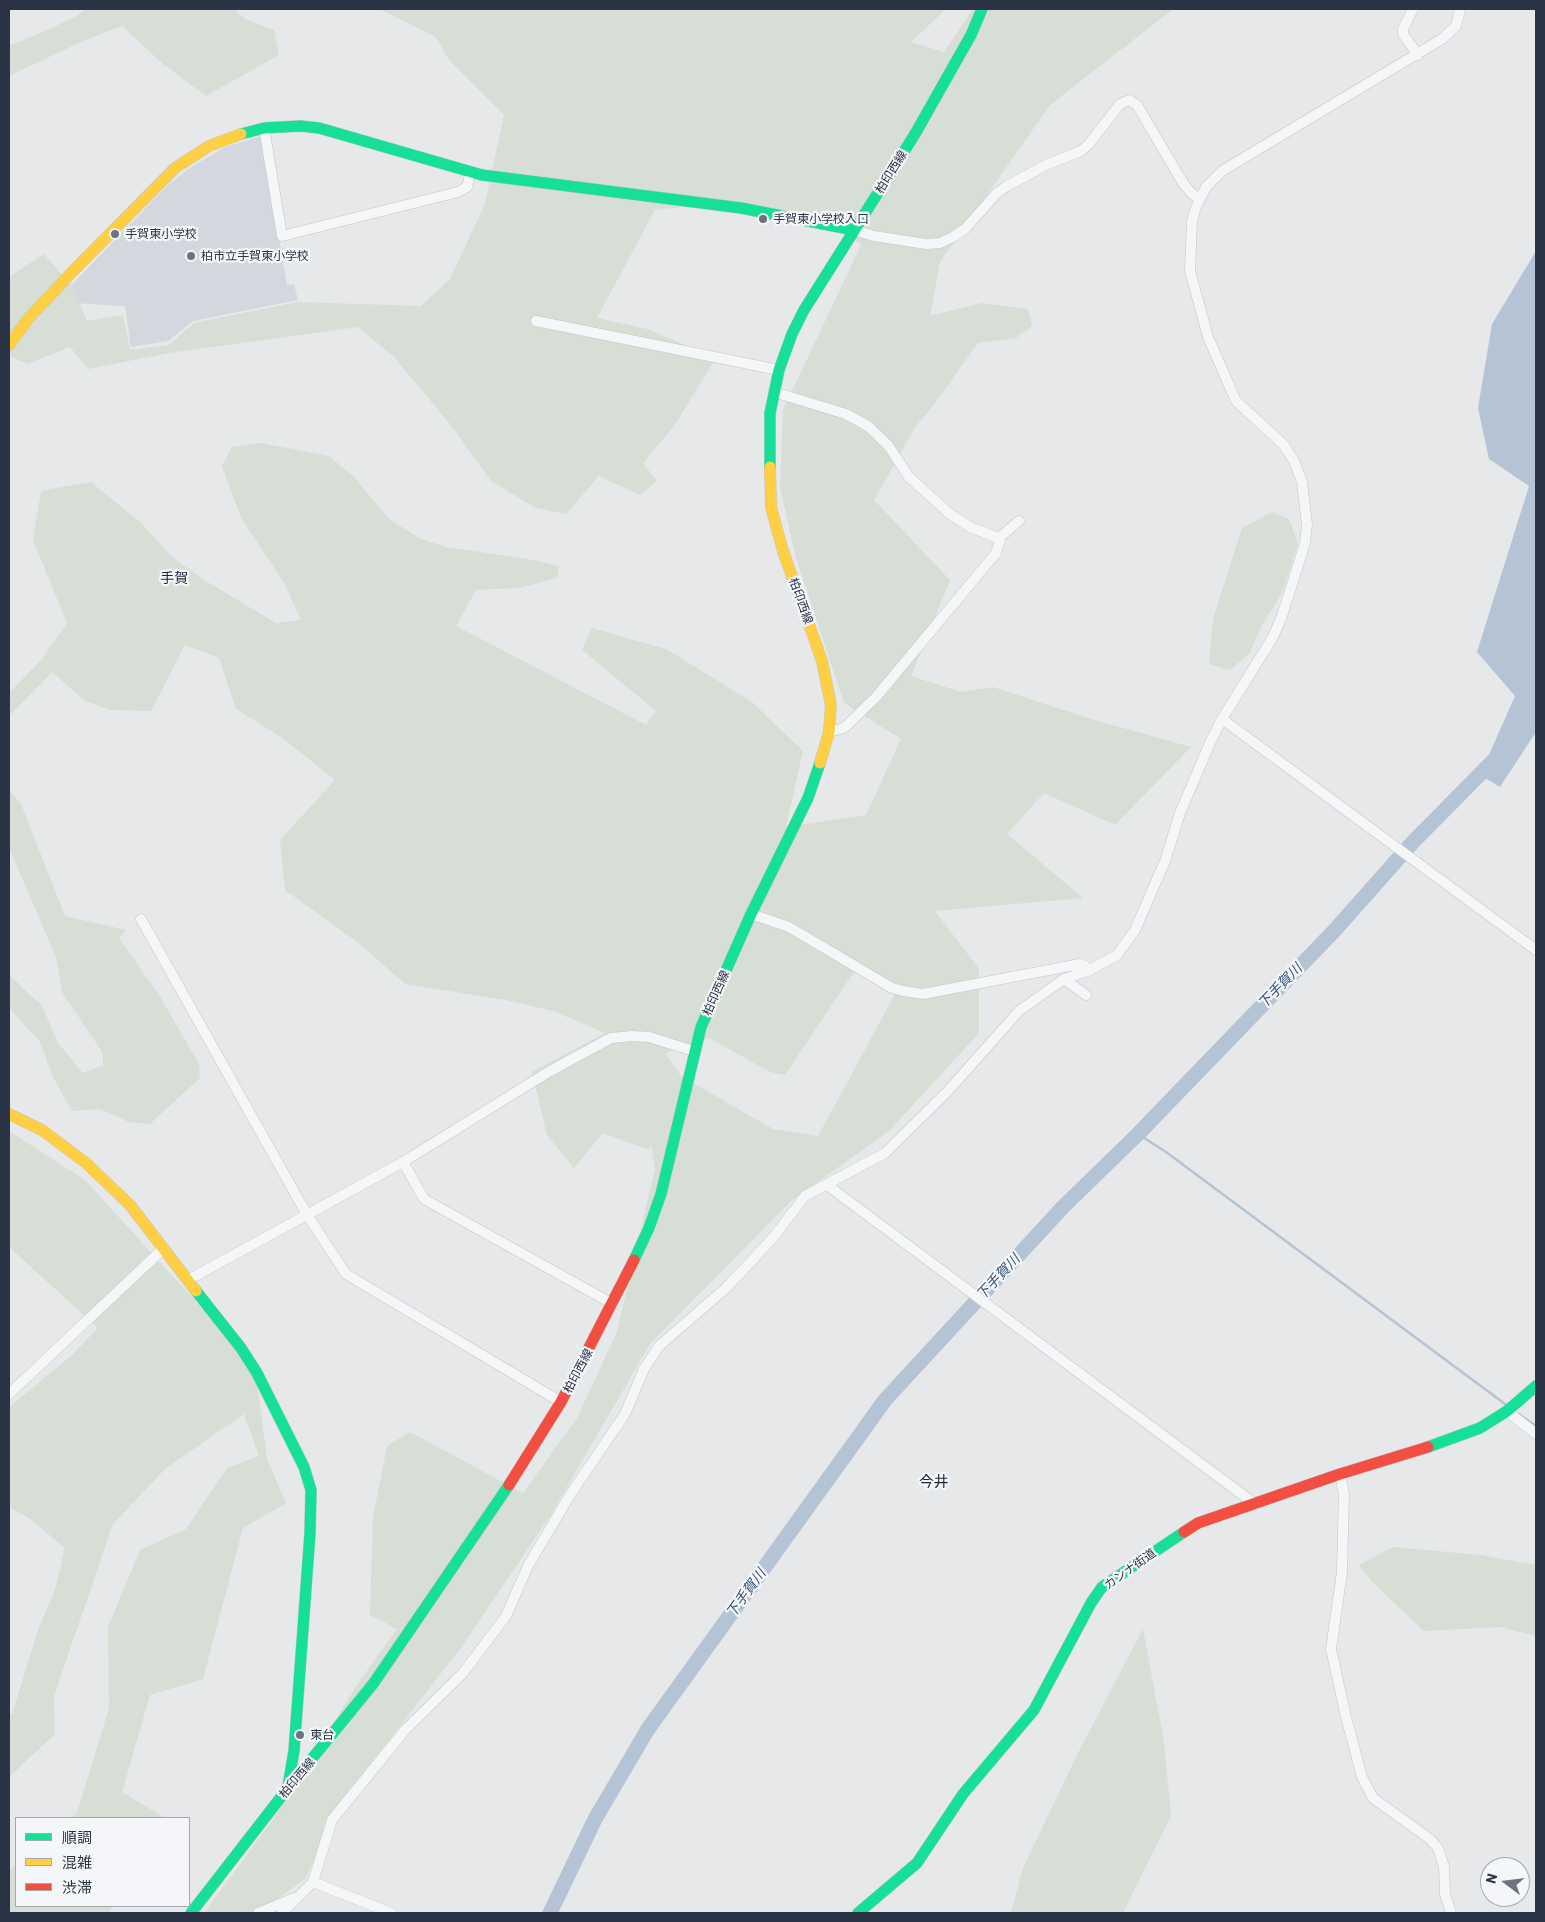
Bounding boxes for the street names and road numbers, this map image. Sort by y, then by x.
street label: 柏印西線 [872,148,910,196]
street label: 柏印西線 [786,576,816,626]
street label: 柏印西線 [700,968,732,1018]
street label: 柏印西線 [560,1346,596,1396]
street label: カンナ街道 [1101,1546,1159,1592]
street label: 柏印西線 [276,1755,318,1801]

